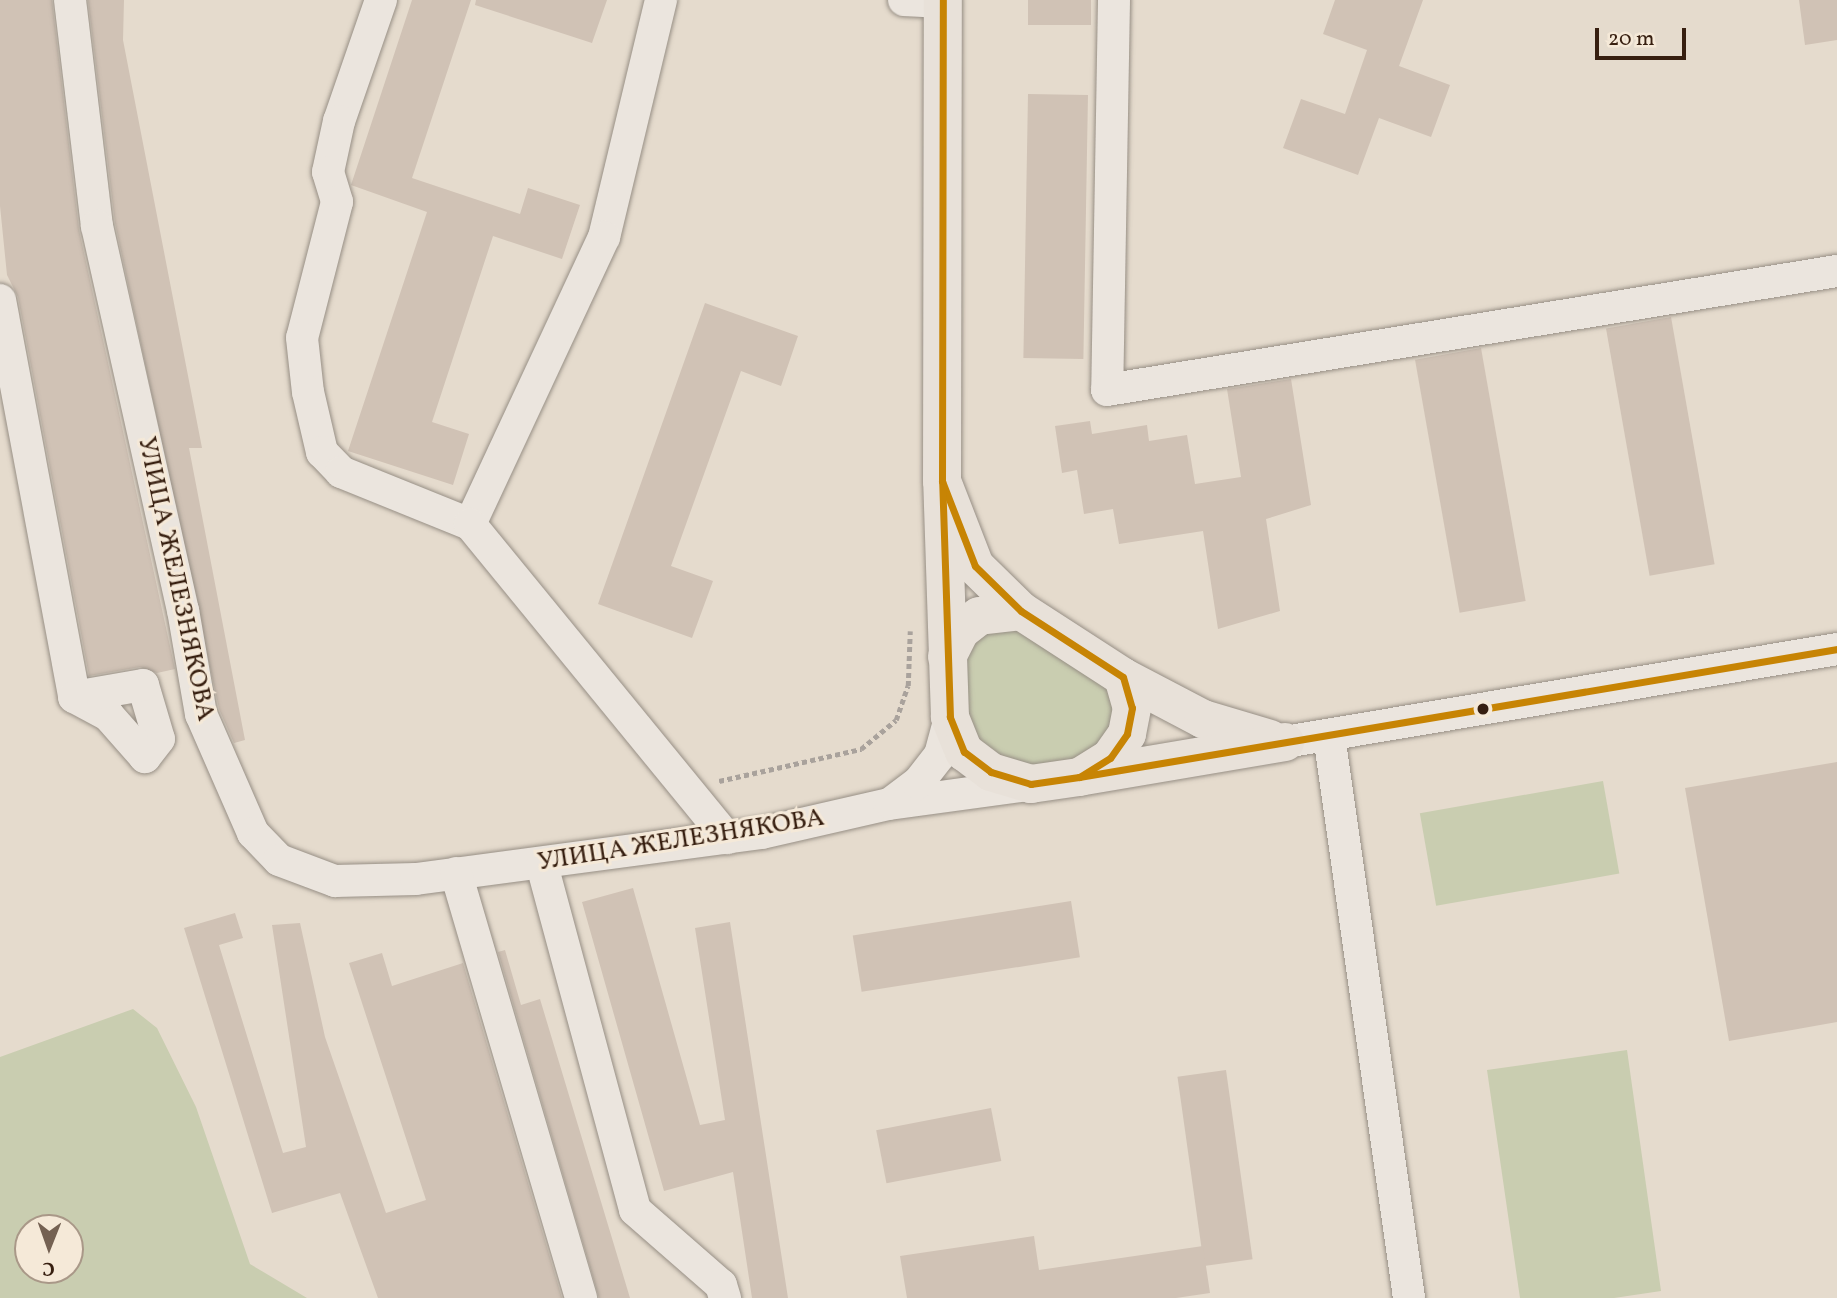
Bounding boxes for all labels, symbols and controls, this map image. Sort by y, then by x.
scale bar [1599,14,1690,58]
text: 20 m [1608,25,1654,54]
street label: УЛИЦА ЖЕЛЕЗНЯКОВА [130,434,220,724]
unlabelled marker [1476,702,1490,716]
street label: УЛИЦА ЖЕЛЕЗНЯКОВА [535,803,827,879]
north arrow [14,1214,84,1284]
text: С [42,1255,55,1281]

